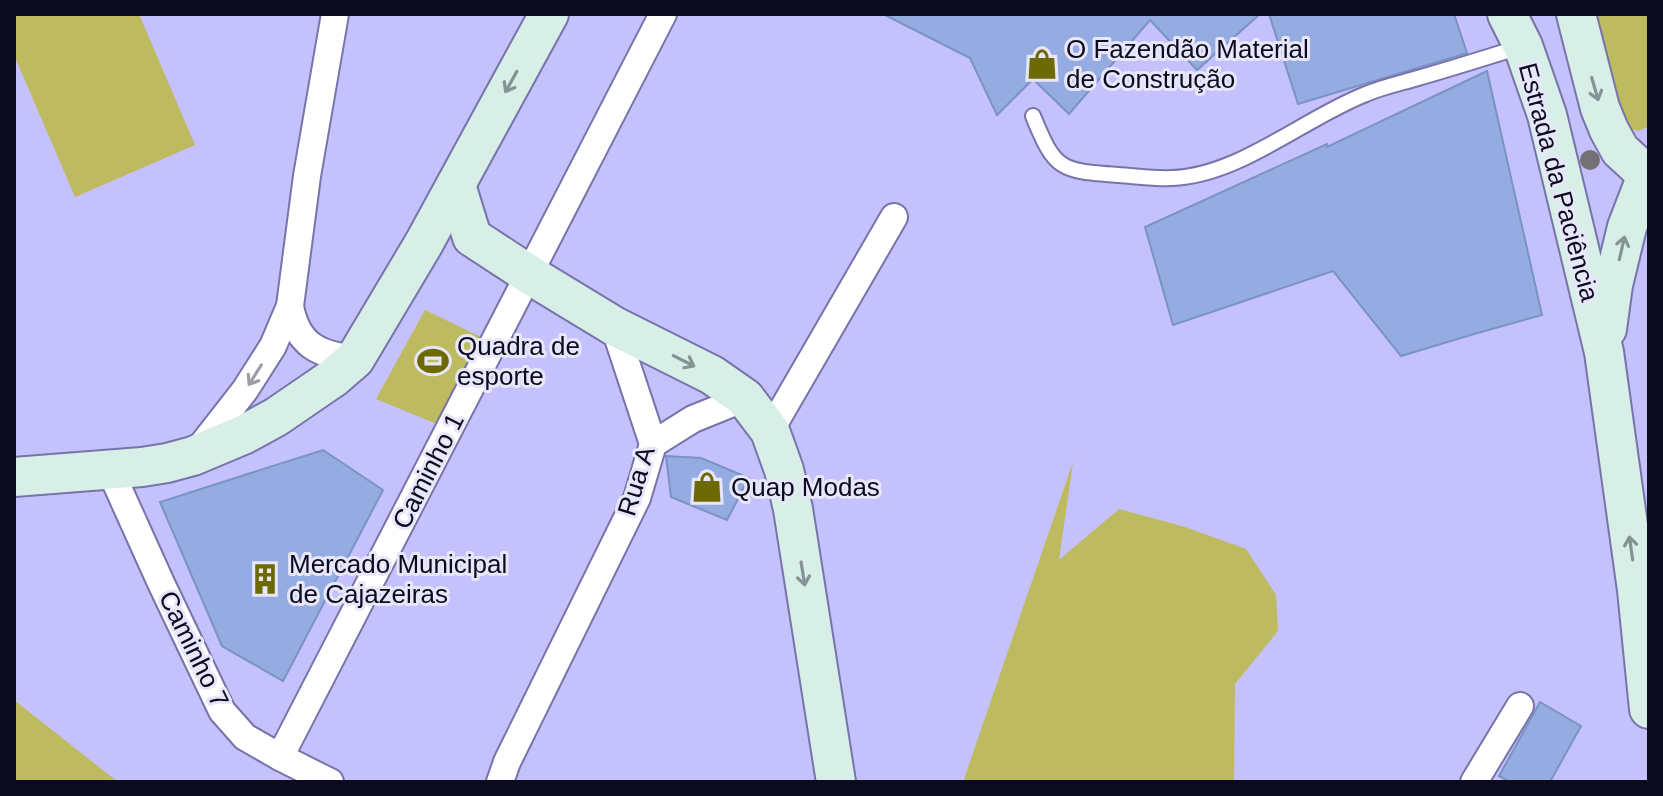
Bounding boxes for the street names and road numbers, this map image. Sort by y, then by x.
street label: Estrada da Paciência [1513,59,1605,305]
street label: Caminho 1 [386,408,470,534]
street label: Rua A [611,442,661,519]
street label: Caminho 7 [153,586,235,712]

